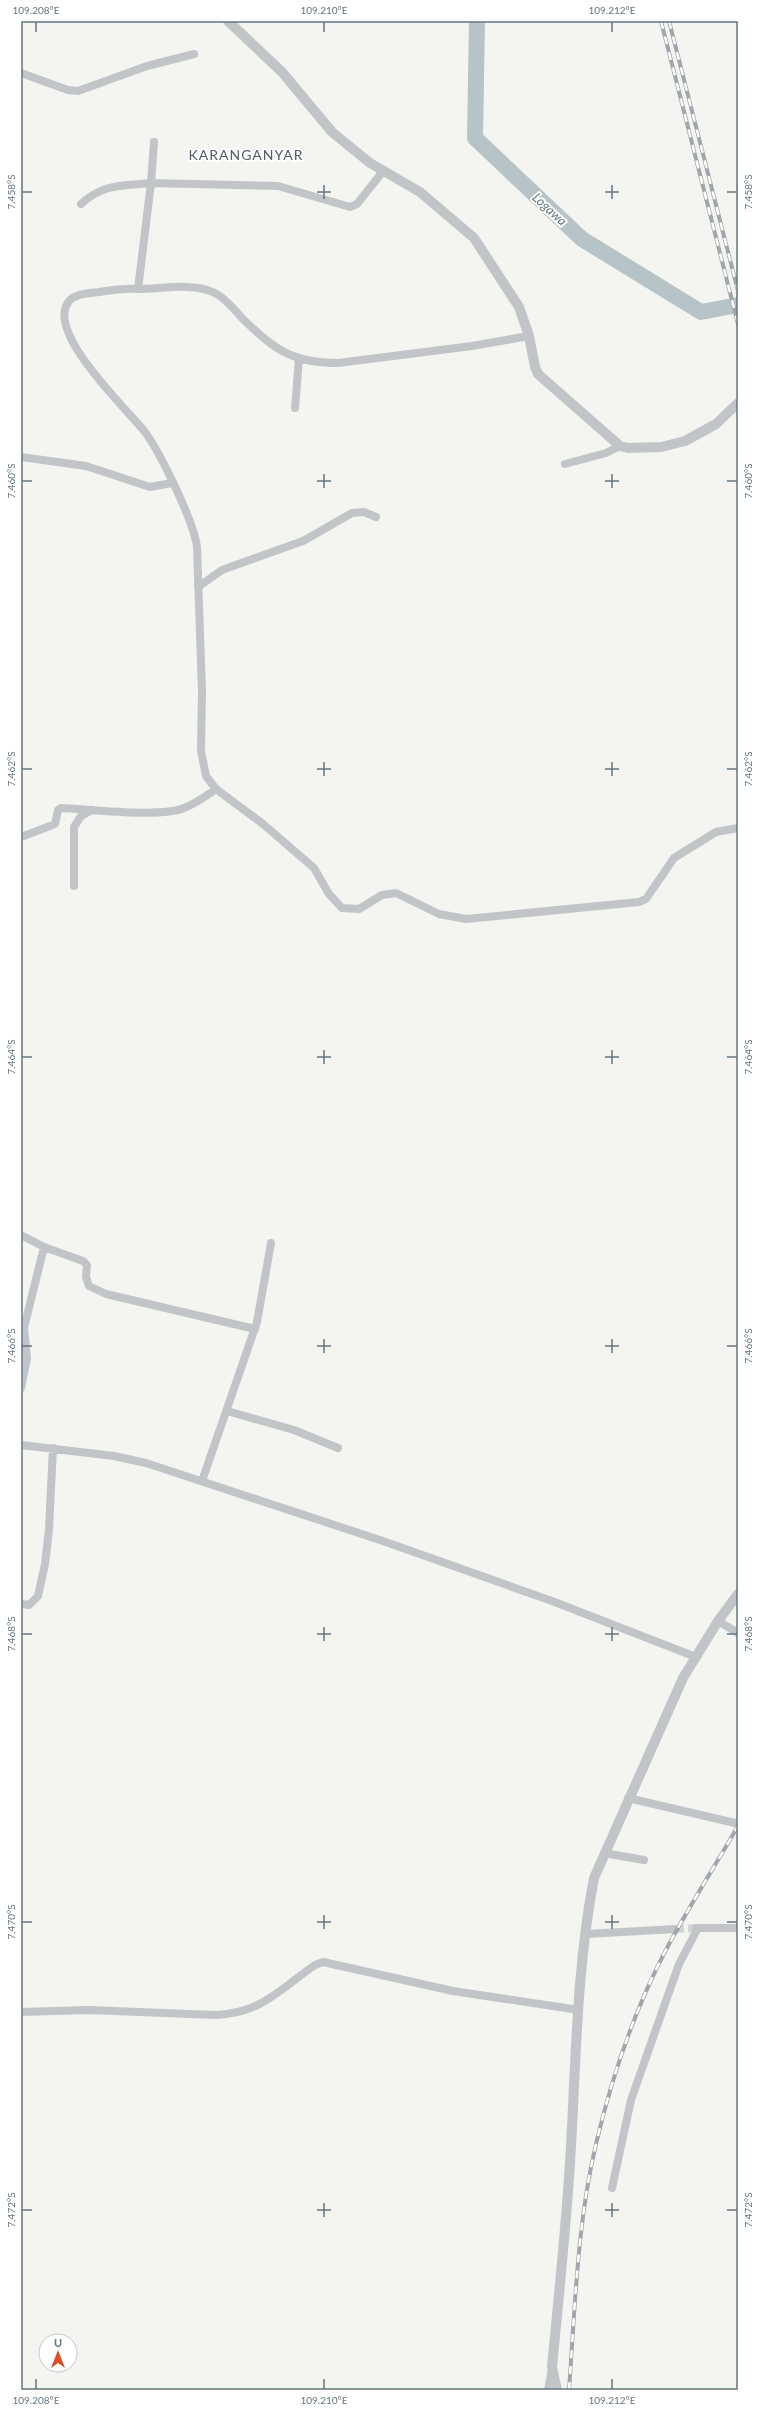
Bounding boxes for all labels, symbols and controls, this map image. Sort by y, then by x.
text: 109.208°E [12,4,60,16]
text: 109.210°E [300,4,348,16]
text: 109.212°E [588,4,636,16]
district label: KARANGANYAR [188,146,304,163]
text: 7.458°S [5,174,17,210]
text: 7.458°S [742,174,754,210]
water label: Logawa [530,189,571,229]
text: 7.460°S [5,463,17,499]
text: 7.460°S [742,463,754,499]
text: 7.462°S [5,751,17,787]
text: 7.462°S [742,751,754,787]
text: 7.464°S [5,1039,17,1075]
text: 7.464°S [742,1039,754,1075]
text: 7.466°S [5,1328,17,1364]
text: 7.466°S [742,1328,754,1364]
text: 7.468°S [5,1616,17,1652]
text: 7.468°S [742,1616,754,1652]
text: 7.470°S [5,1904,17,1940]
text: 7.470°S [742,1904,754,1940]
text: 7.472°S [5,2192,17,2228]
text: 7.472°S [742,2192,754,2228]
north arrow [38,2333,78,2373]
text: U [54,2336,62,2349]
text: 109.208°E [12,2394,60,2406]
text: 109.210°E [300,2394,348,2406]
text: 109.212°E [588,2394,636,2406]

